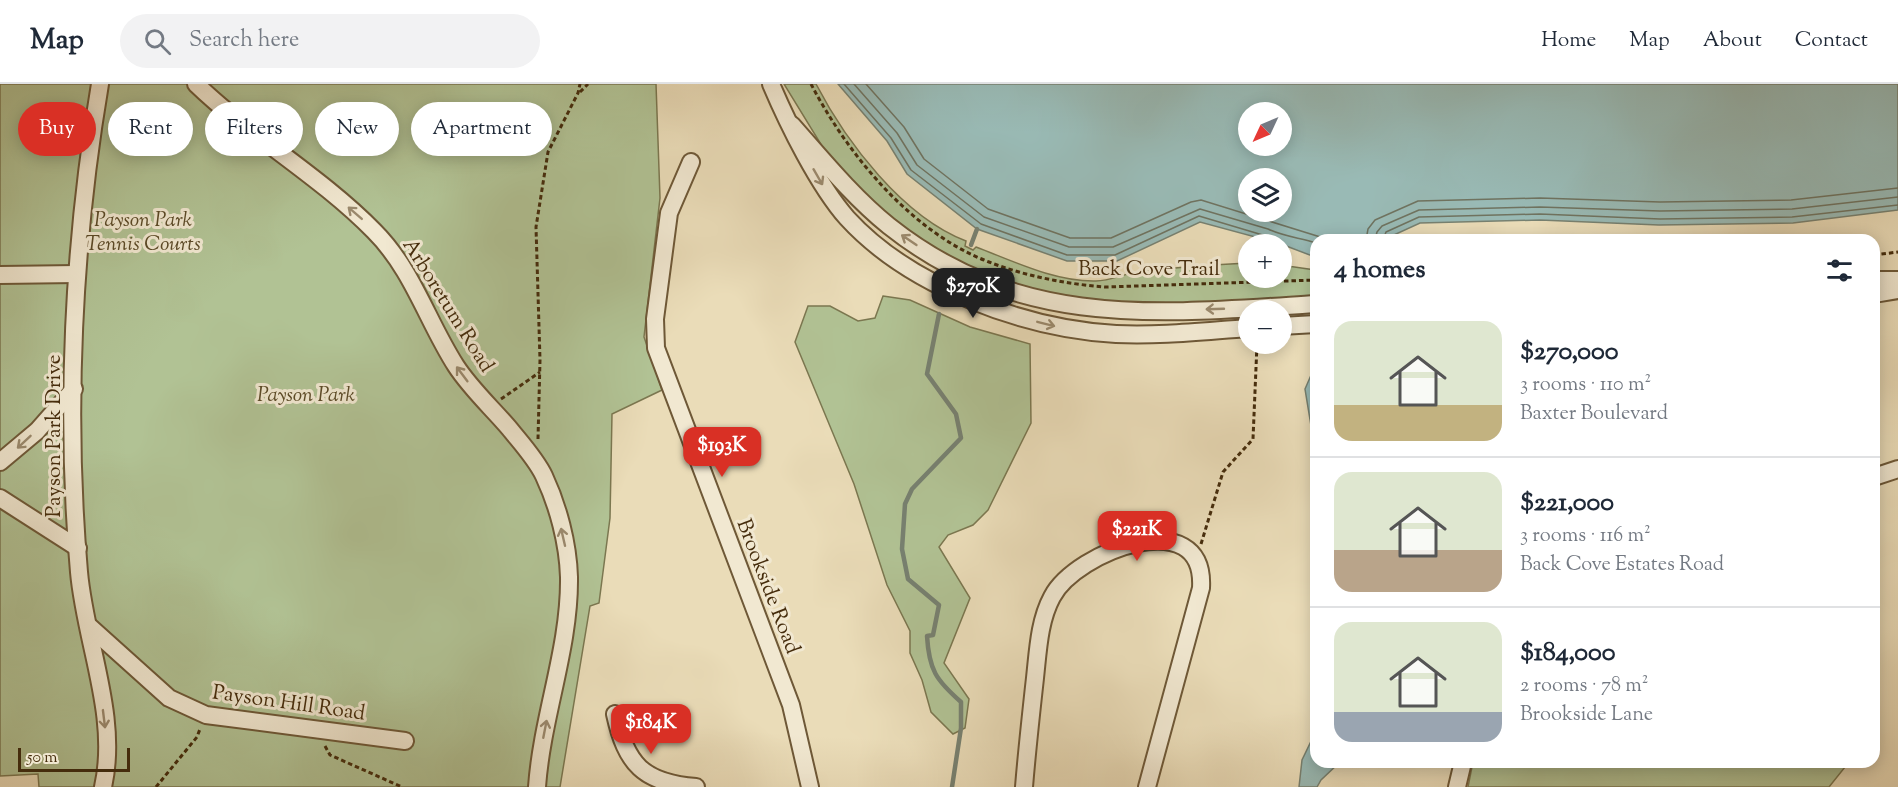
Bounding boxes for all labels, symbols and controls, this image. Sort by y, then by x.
search box [120,14,540,68]
text: Map [30,21,84,61]
icon: search [141,25,174,58]
text: Search here [189,25,299,57]
text: Home [1541,26,1596,56]
text: Map [1629,26,1670,56]
text: About [1703,26,1762,56]
text: Contact [1795,26,1868,56]
chip: Buy [18,102,96,156]
chip: Rent [108,102,193,156]
chip: Filters [205,102,303,156]
chip: New [315,102,399,156]
chip: Apartment [411,102,552,156]
north arrow [1238,102,1292,156]
map controls [1238,102,1292,354]
one-way arrow [813,168,825,185]
button: layers [1238,168,1292,222]
park label: Payson Park Tennis Courts [85,206,201,260]
one-way arrow [348,206,363,220]
street label: Arboretum Road [394,233,501,379]
one-way arrow [901,233,918,245]
button: + [1238,234,1292,288]
text: 4 homes [1334,252,1425,289]
icon: filters [1823,254,1856,287]
street label: Back Cove Trail [1078,255,1220,285]
pin: $270K [931,268,1015,319]
text: $270K [946,273,1000,302]
button: − [1238,300,1292,354]
one-way arrow [1206,303,1226,314]
one-way arrow [1037,318,1056,330]
text: $270,000 [1520,334,1619,371]
icon: home [1382,345,1454,417]
street label: Payson Park Drive [40,354,70,518]
one-way arrow [456,366,469,382]
text: 3 rooms · 110 m² [1520,371,1651,400]
park label: Payson Park [257,381,355,411]
text: Baxter Boulevard [1520,400,1668,429]
pin: $193K [680,427,764,478]
text: $193K [697,432,747,461]
one-way arrow [17,435,32,450]
text: $221,000 [1520,485,1614,522]
icon: home [1382,496,1454,568]
pin: $221K [1095,511,1179,562]
street label: Brookside Road [728,515,807,659]
text: $221K [1112,516,1162,545]
text: 3 rooms · 116 m² [1520,522,1651,551]
one-way arrow [557,527,569,546]
text: Back Cove Estates Road [1520,551,1724,580]
text: $184,000 [1520,635,1616,672]
icon: home [1382,646,1454,718]
text: 2 rooms · 78 m² [1520,672,1649,701]
street label: Payson Hill Road [210,678,367,730]
text: Brookside Lane [1520,701,1653,730]
pin: $184K [609,704,693,755]
one-way arrow [99,708,110,728]
text: $184K [625,709,677,738]
one-way arrow [540,720,551,739]
scale bar [18,745,130,772]
text: 50 m [27,747,58,770]

